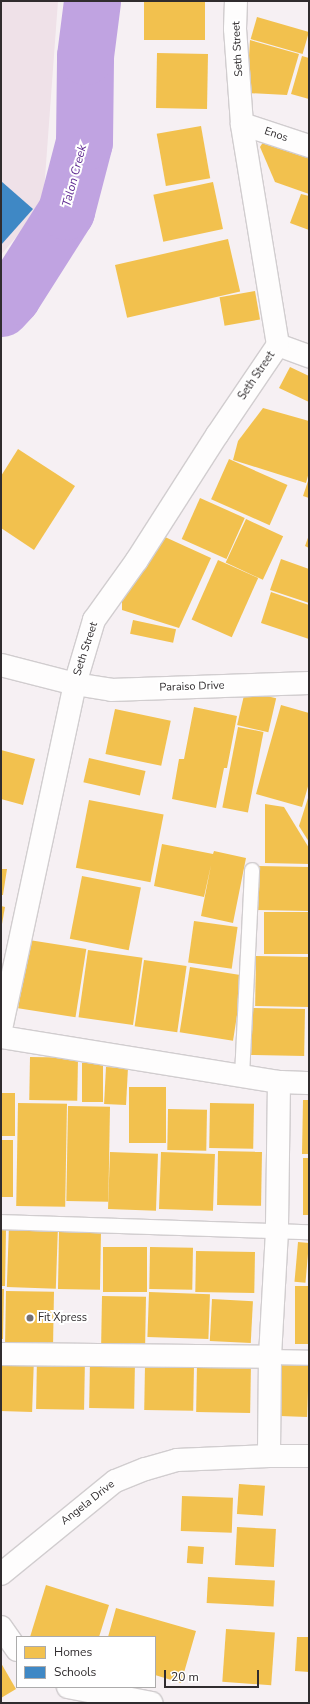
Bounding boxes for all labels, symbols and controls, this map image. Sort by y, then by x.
street label: Seth Street [230,21,246,77]
street label: Enos [263,125,289,145]
water label: Talon Creek [60,143,90,209]
street label: Seth Street [236,349,278,403]
street label: Seth Street [71,621,101,677]
street label: Paraiso Drive [159,679,225,695]
place label: Fit Xpress [38,1311,87,1325]
marker: Fit Xpress [25,1313,35,1323]
street label: Angela Drive [58,1478,118,1528]
legend [16,1636,156,1688]
text: Homes [54,1644,92,1660]
scale bar [166,1662,261,1688]
text: Schools [54,1664,96,1680]
text: 20 m [171,1669,199,1685]

